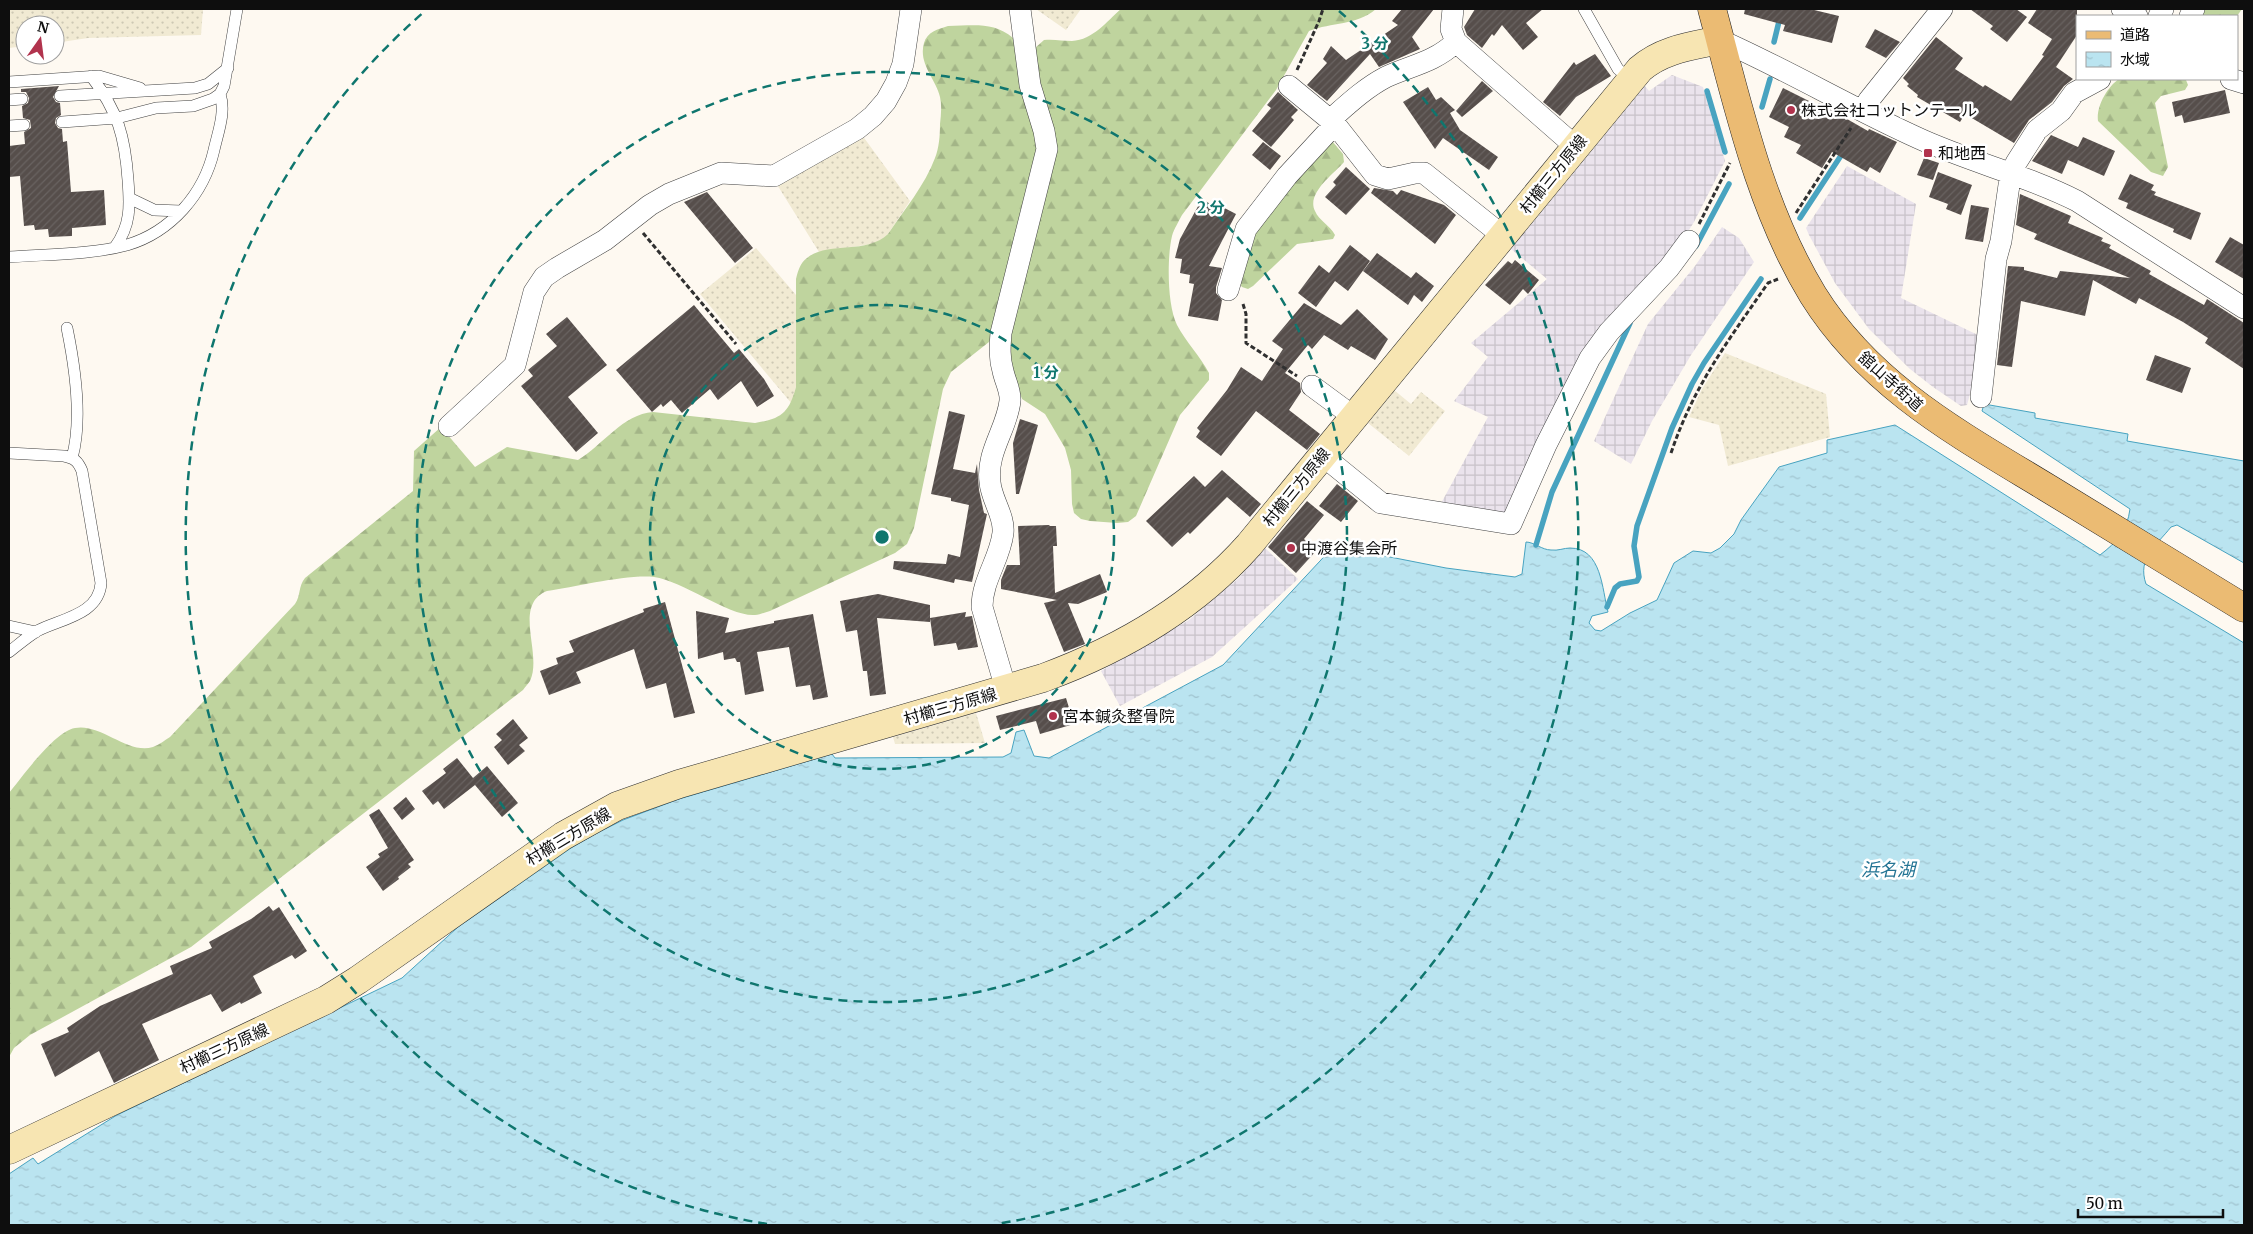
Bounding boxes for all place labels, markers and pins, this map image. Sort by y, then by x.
place label: 株式会社コットンテール [1801,100,1977,120]
marker: 株式会社コットンテール [1785,104,1797,116]
place label: 和地西 [1938,143,1986,163]
marker: 和地西 [1922,147,1934,159]
centre of rings [873,528,891,546]
place label: 中渡谷集会所 [1301,538,1397,558]
marker: 中渡谷集会所 [1285,542,1297,554]
place label: 宮本鍼灸整骨院 [1063,706,1175,726]
marker: 宮本鍼灸整骨院 [1047,710,1059,722]

